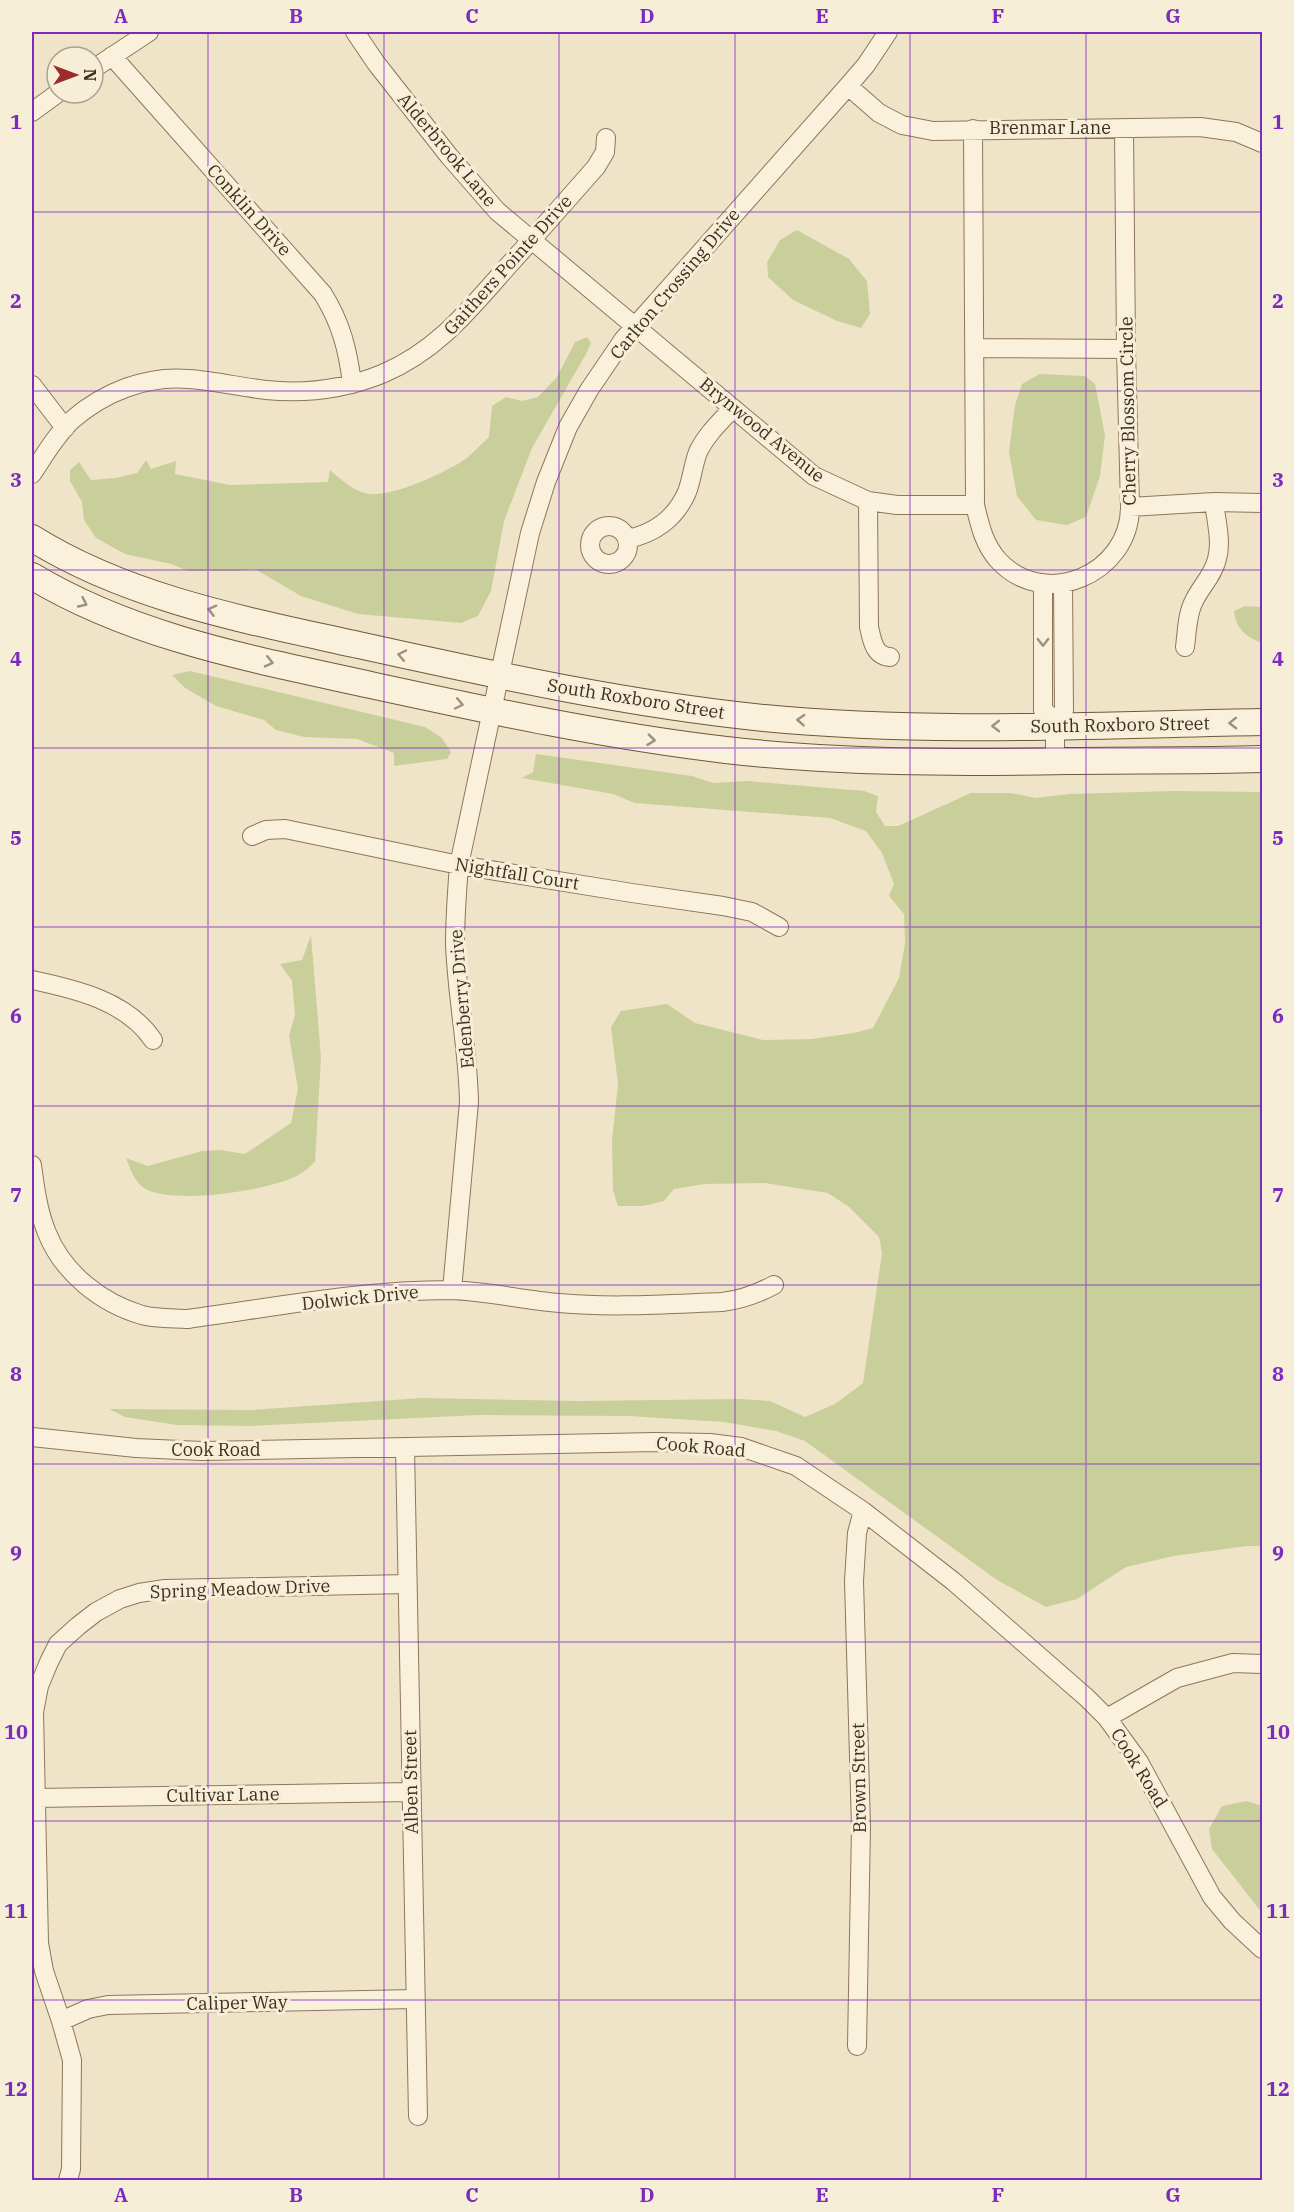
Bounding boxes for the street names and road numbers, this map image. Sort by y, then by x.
street label: Alderbrook Lane [393,88,502,211]
street label: Brenmar Lane [989,116,1111,139]
street label: Conklin Drive [202,159,297,260]
street label: Gaithers Pointe Drive [439,190,577,339]
street label: Carlton Crossing Drive [605,203,745,364]
street label: Cherry Blossom Circle [1114,316,1141,506]
street label: Brynwood Avenue [695,372,830,487]
street label: South Roxboro Street [546,673,726,724]
street label: South Roxboro Street [1030,711,1210,738]
street label: Nightfall Court [453,852,581,895]
street label: Edenberry Drive [444,928,479,1070]
street label: Dolwick Drive [300,1280,419,1315]
street label: Cook Road [655,1431,747,1462]
street label: Cook Road [171,1438,261,1461]
street label: Spring Meadow Drive [149,1574,331,1603]
street label: Brown Street [846,1723,871,1833]
street label: Cook Road [1106,1724,1173,1812]
street label: Alben Street [398,1730,423,1834]
street label: Cultivar Lane [166,1782,280,1807]
street label: Caliper Way [186,1990,288,2015]

